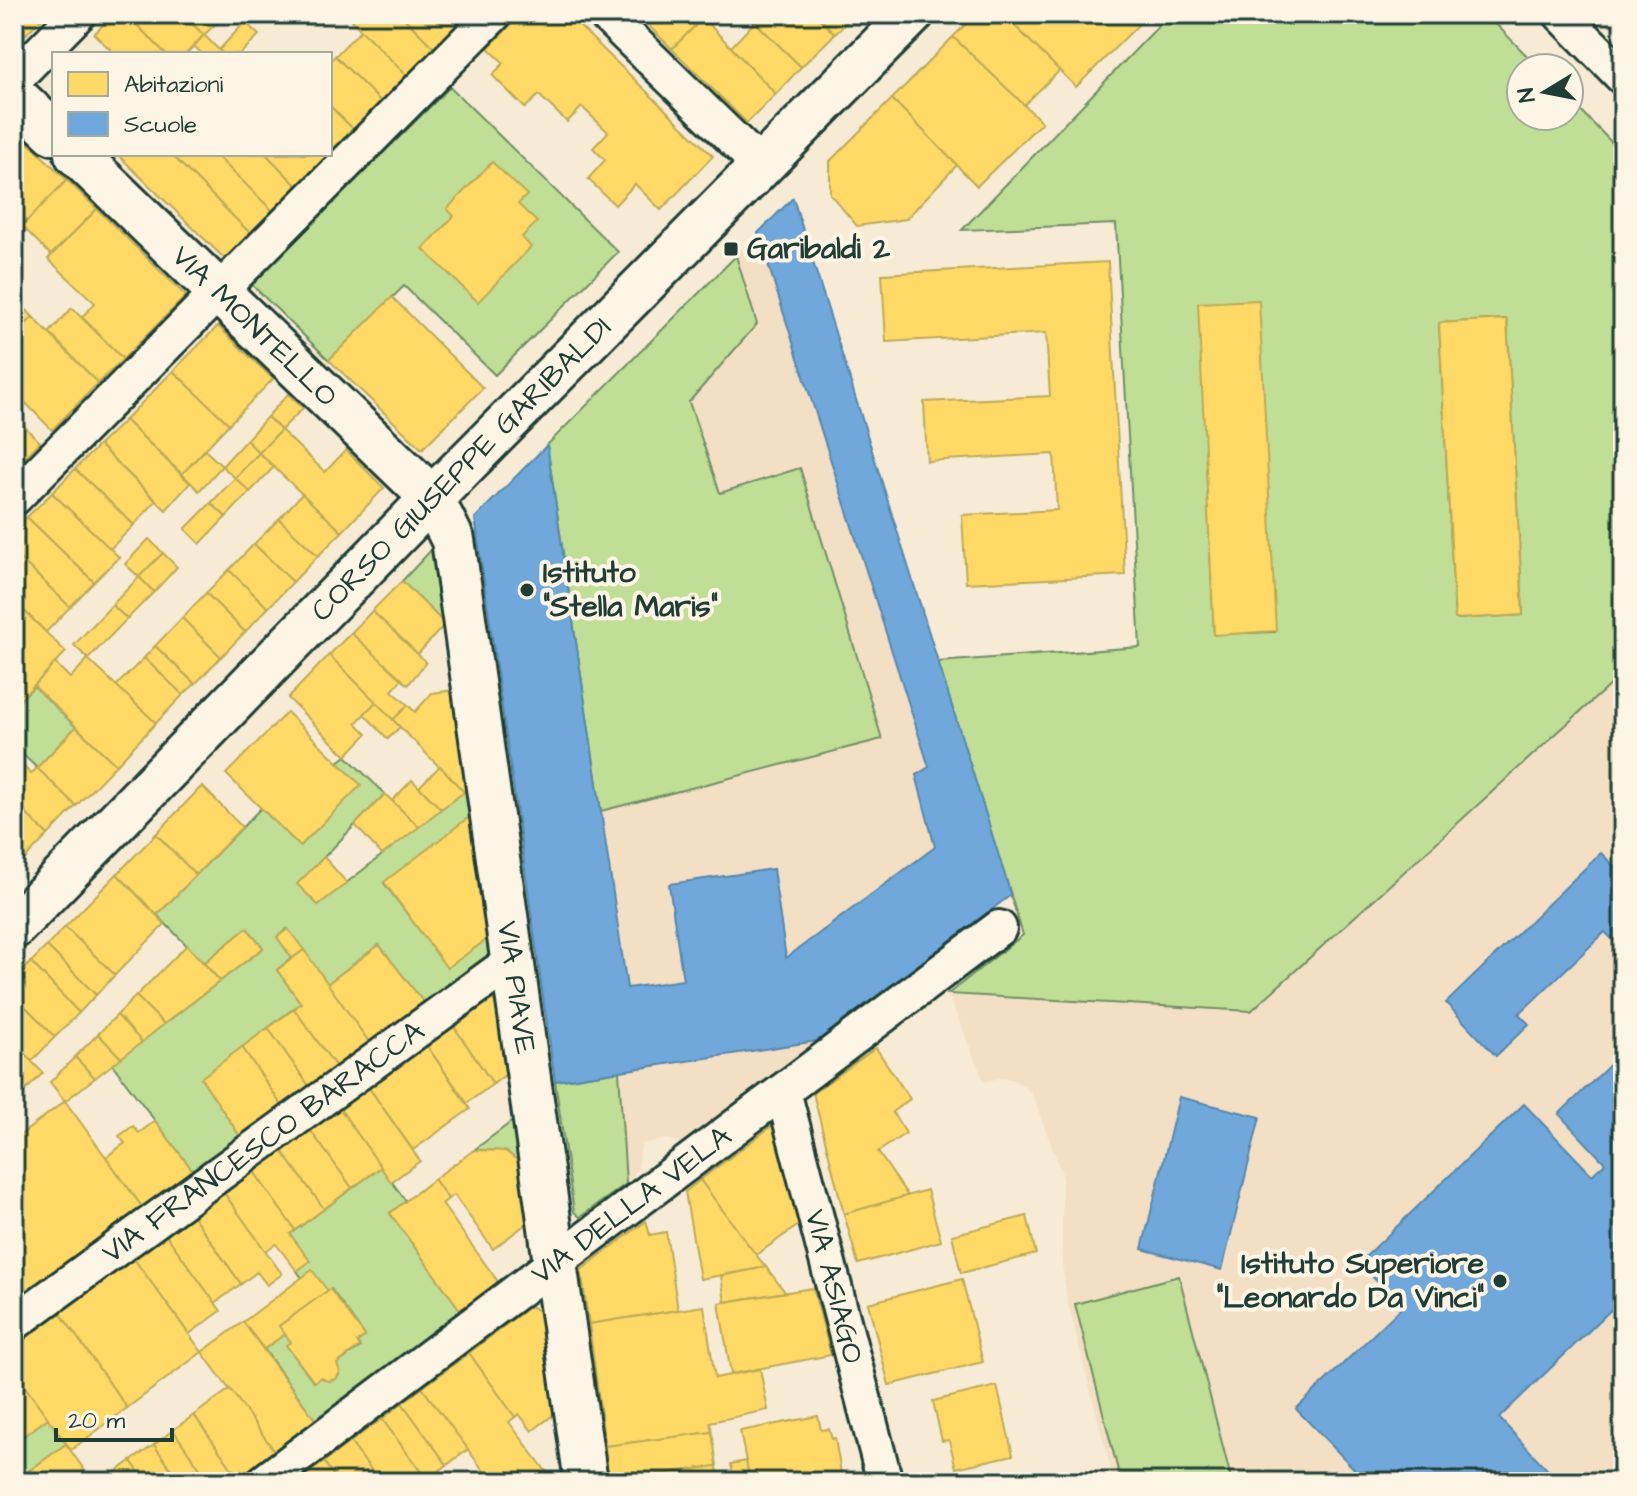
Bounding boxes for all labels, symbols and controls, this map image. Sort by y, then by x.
legend [52,52,332,156]
north arrow [1505,52,1585,132]
text: Abitazioni [124,68,223,102]
text: N [1510,86,1543,105]
text: Scuole [124,108,197,142]
place label: Garibaldi 2 [747,228,891,270]
street label: VIA MONTELLO [162,236,347,417]
marker: Garibaldi 2 [722,240,740,258]
street label: CORSO GIUSEPPE GARIBALDI [302,308,621,631]
place label: Istituto "Stella Maris" [543,552,718,628]
marker: Istituto "Stella Maris" [518,581,536,599]
street label: VIA PIAVE [486,918,546,1057]
street label: VIA FRANCESCO BARACCA [93,1011,433,1273]
street label: VIA DELLA VELA [522,1116,740,1294]
street label: VIA ASIAGO [794,1205,874,1368]
place label: Istituto Superiore "Leonardo Da Vinci" [1216,1243,1484,1319]
marker: Istituto Superiore "Leonardo Da Vinci" [1491,1272,1509,1290]
scale bar [56,1392,172,1442]
text: 20 m [68,1404,125,1438]

